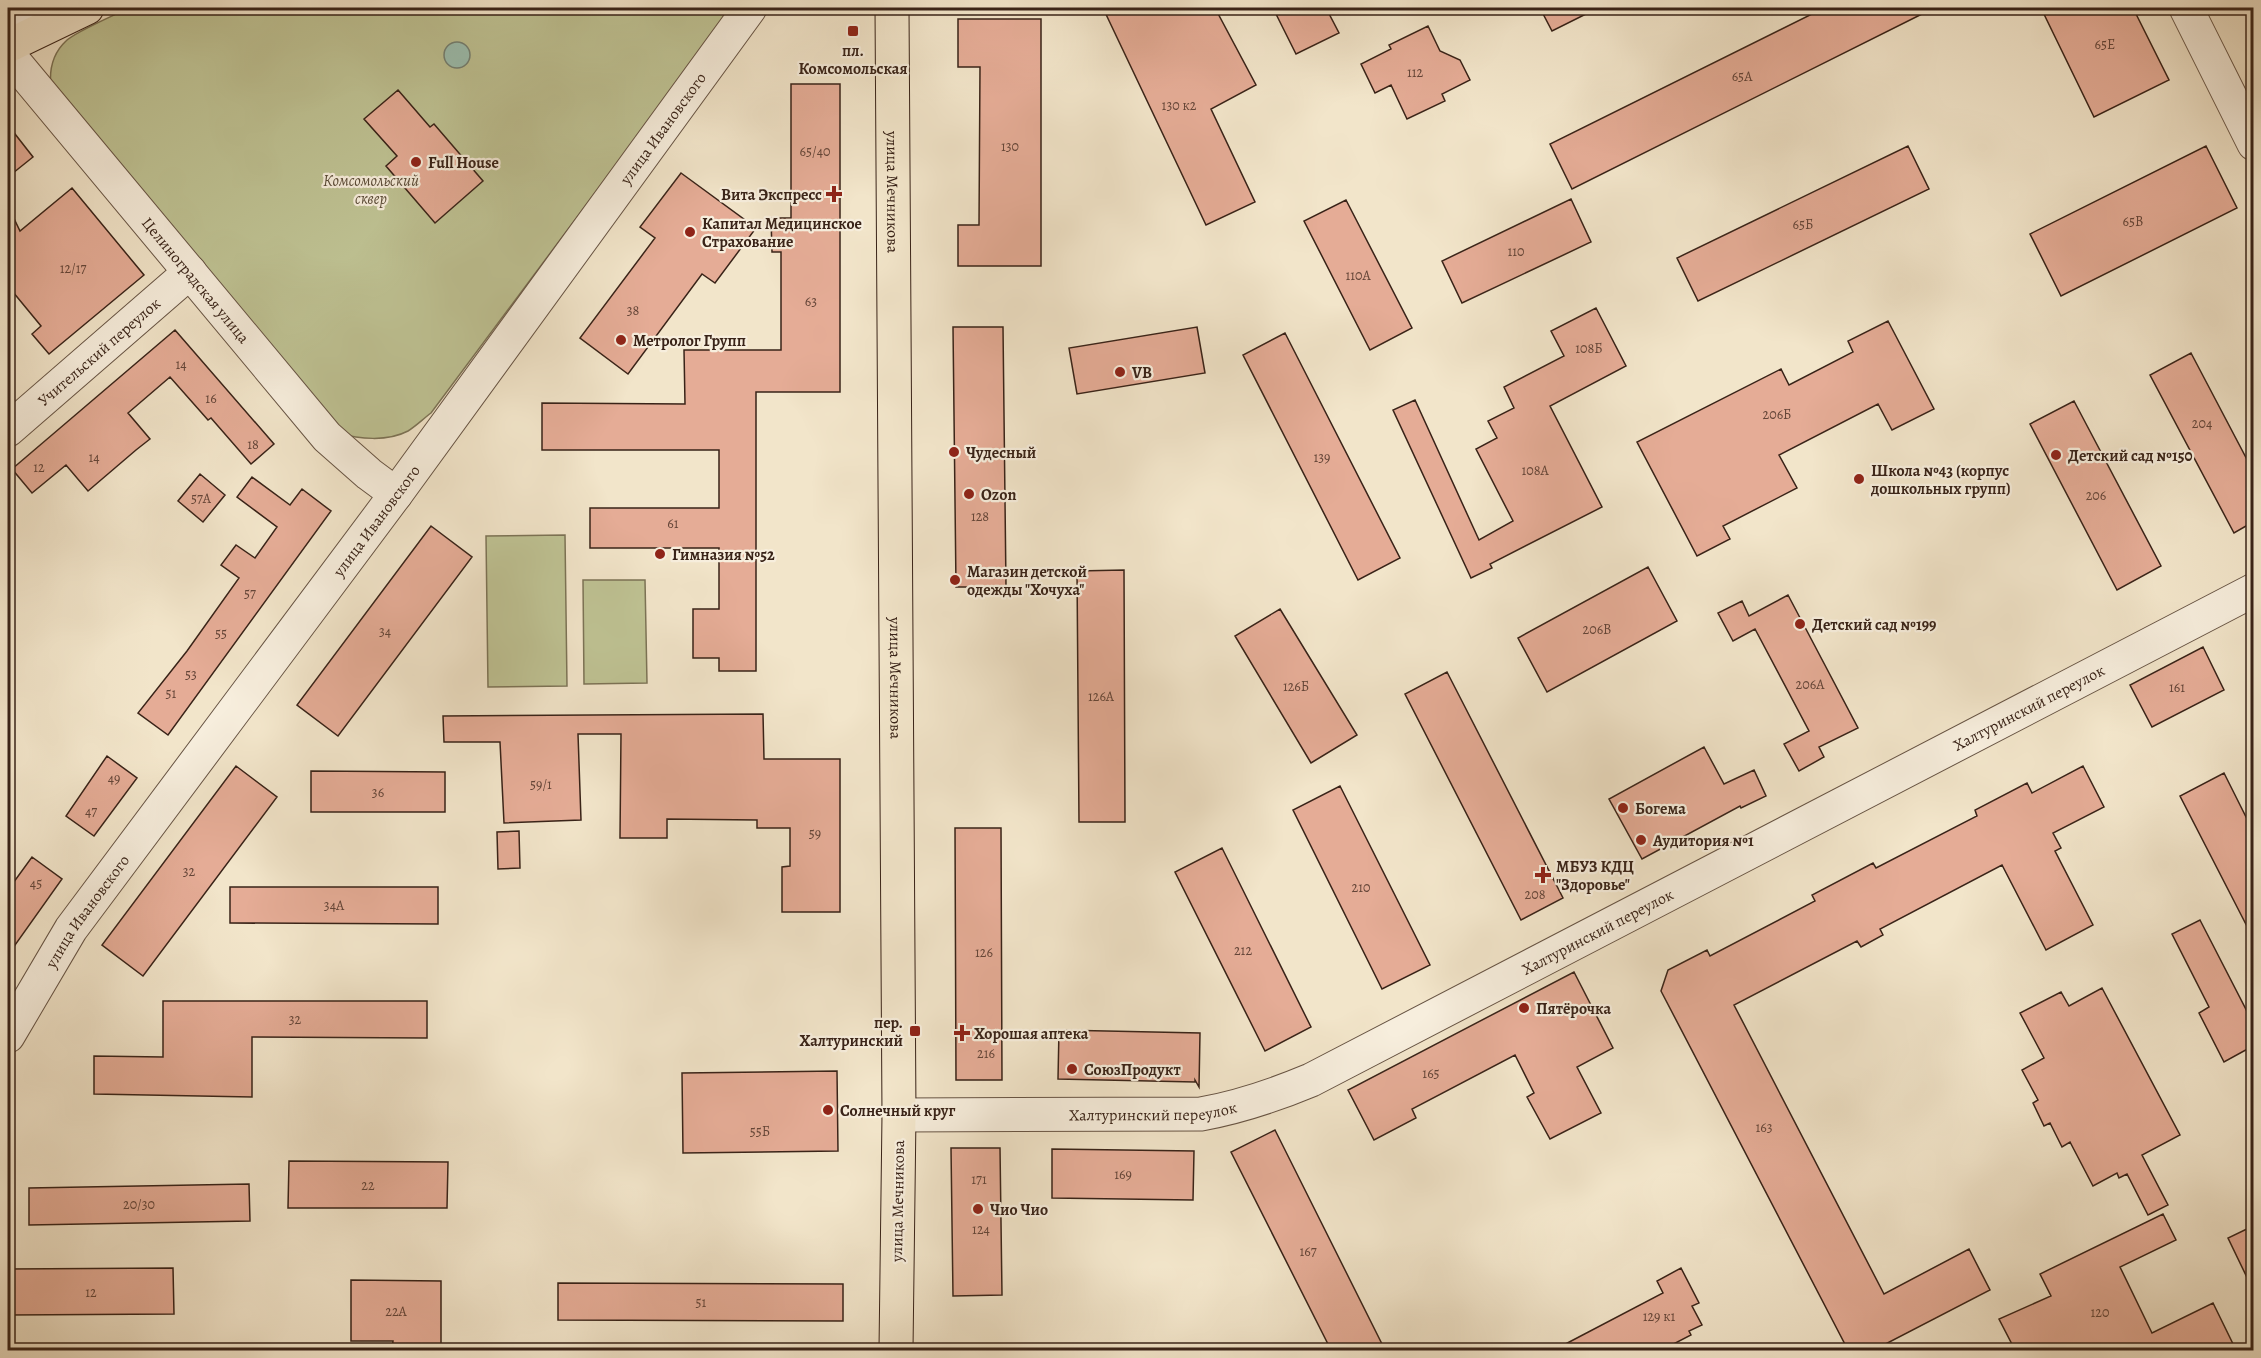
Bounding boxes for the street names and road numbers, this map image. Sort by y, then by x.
street label: улица Ивановского [615,68,712,190]
street label: улица Мечникова [881,130,904,254]
street label: Целиноградская улица [136,213,255,349]
street label: Учительский переулок [33,293,165,412]
street label: улица Ивановского [327,461,426,582]
street label: улица Мечникова [884,616,907,740]
street label: Халтуринский переулок [1949,660,2109,757]
street label: улица Ивановского [40,850,135,973]
street label: Халтуринский переулок [1518,884,1677,981]
street label: Халтуринский переулок [1069,1096,1239,1126]
street label: улица Мечникова [886,1139,910,1263]

